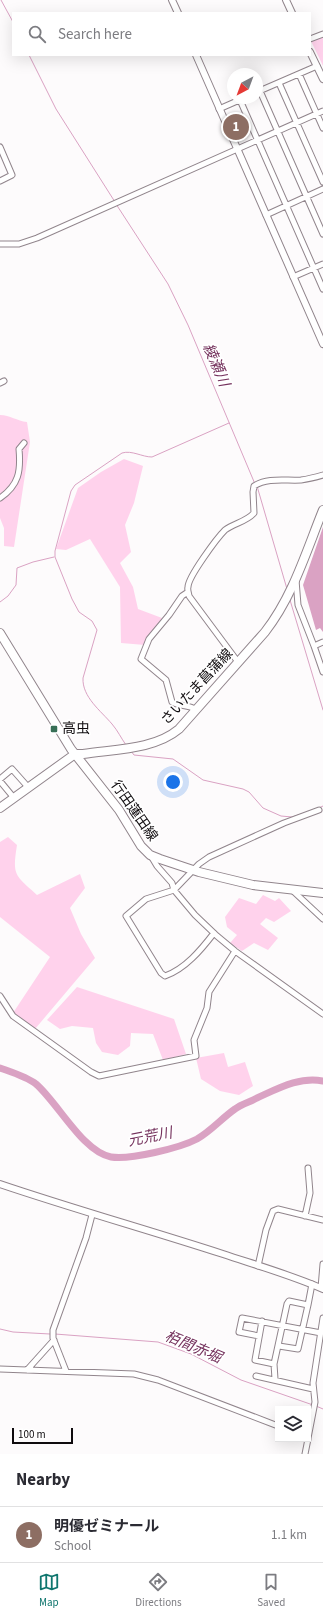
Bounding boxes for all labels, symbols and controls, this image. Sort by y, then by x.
search box [12,12,311,56]
icon: search [26,23,48,45]
text: Search here [58,24,132,45]
north arrow [227,68,263,104]
pin: 1 [223,112,249,142]
water label: 綾瀬川 [198,340,235,392]
street label: さいたま菖蒲線 [156,644,238,730]
place label: 高虫 [62,719,90,739]
marker: 高虫 [49,724,59,734]
your location [163,772,183,792]
street label: 行田蓮田線 [106,777,162,845]
water label: 元荒川 [126,1122,176,1152]
water label: 栢間赤堀 [161,1326,227,1369]
map controls [275,1406,311,1442]
button: layers [275,1406,311,1442]
scale bar [12,1426,73,1445]
text: 100 m [18,1427,46,1442]
text: Nearby [16,1468,70,1492]
text: 明優ゼミナール [54,1516,159,1537]
text: 1 [26,1526,32,1544]
text: 1.1 km [271,1526,307,1544]
text: School [54,1537,91,1555]
tab: Map [38,1571,60,1610]
tab: Directions [135,1571,182,1610]
tab: Saved [257,1571,285,1610]

